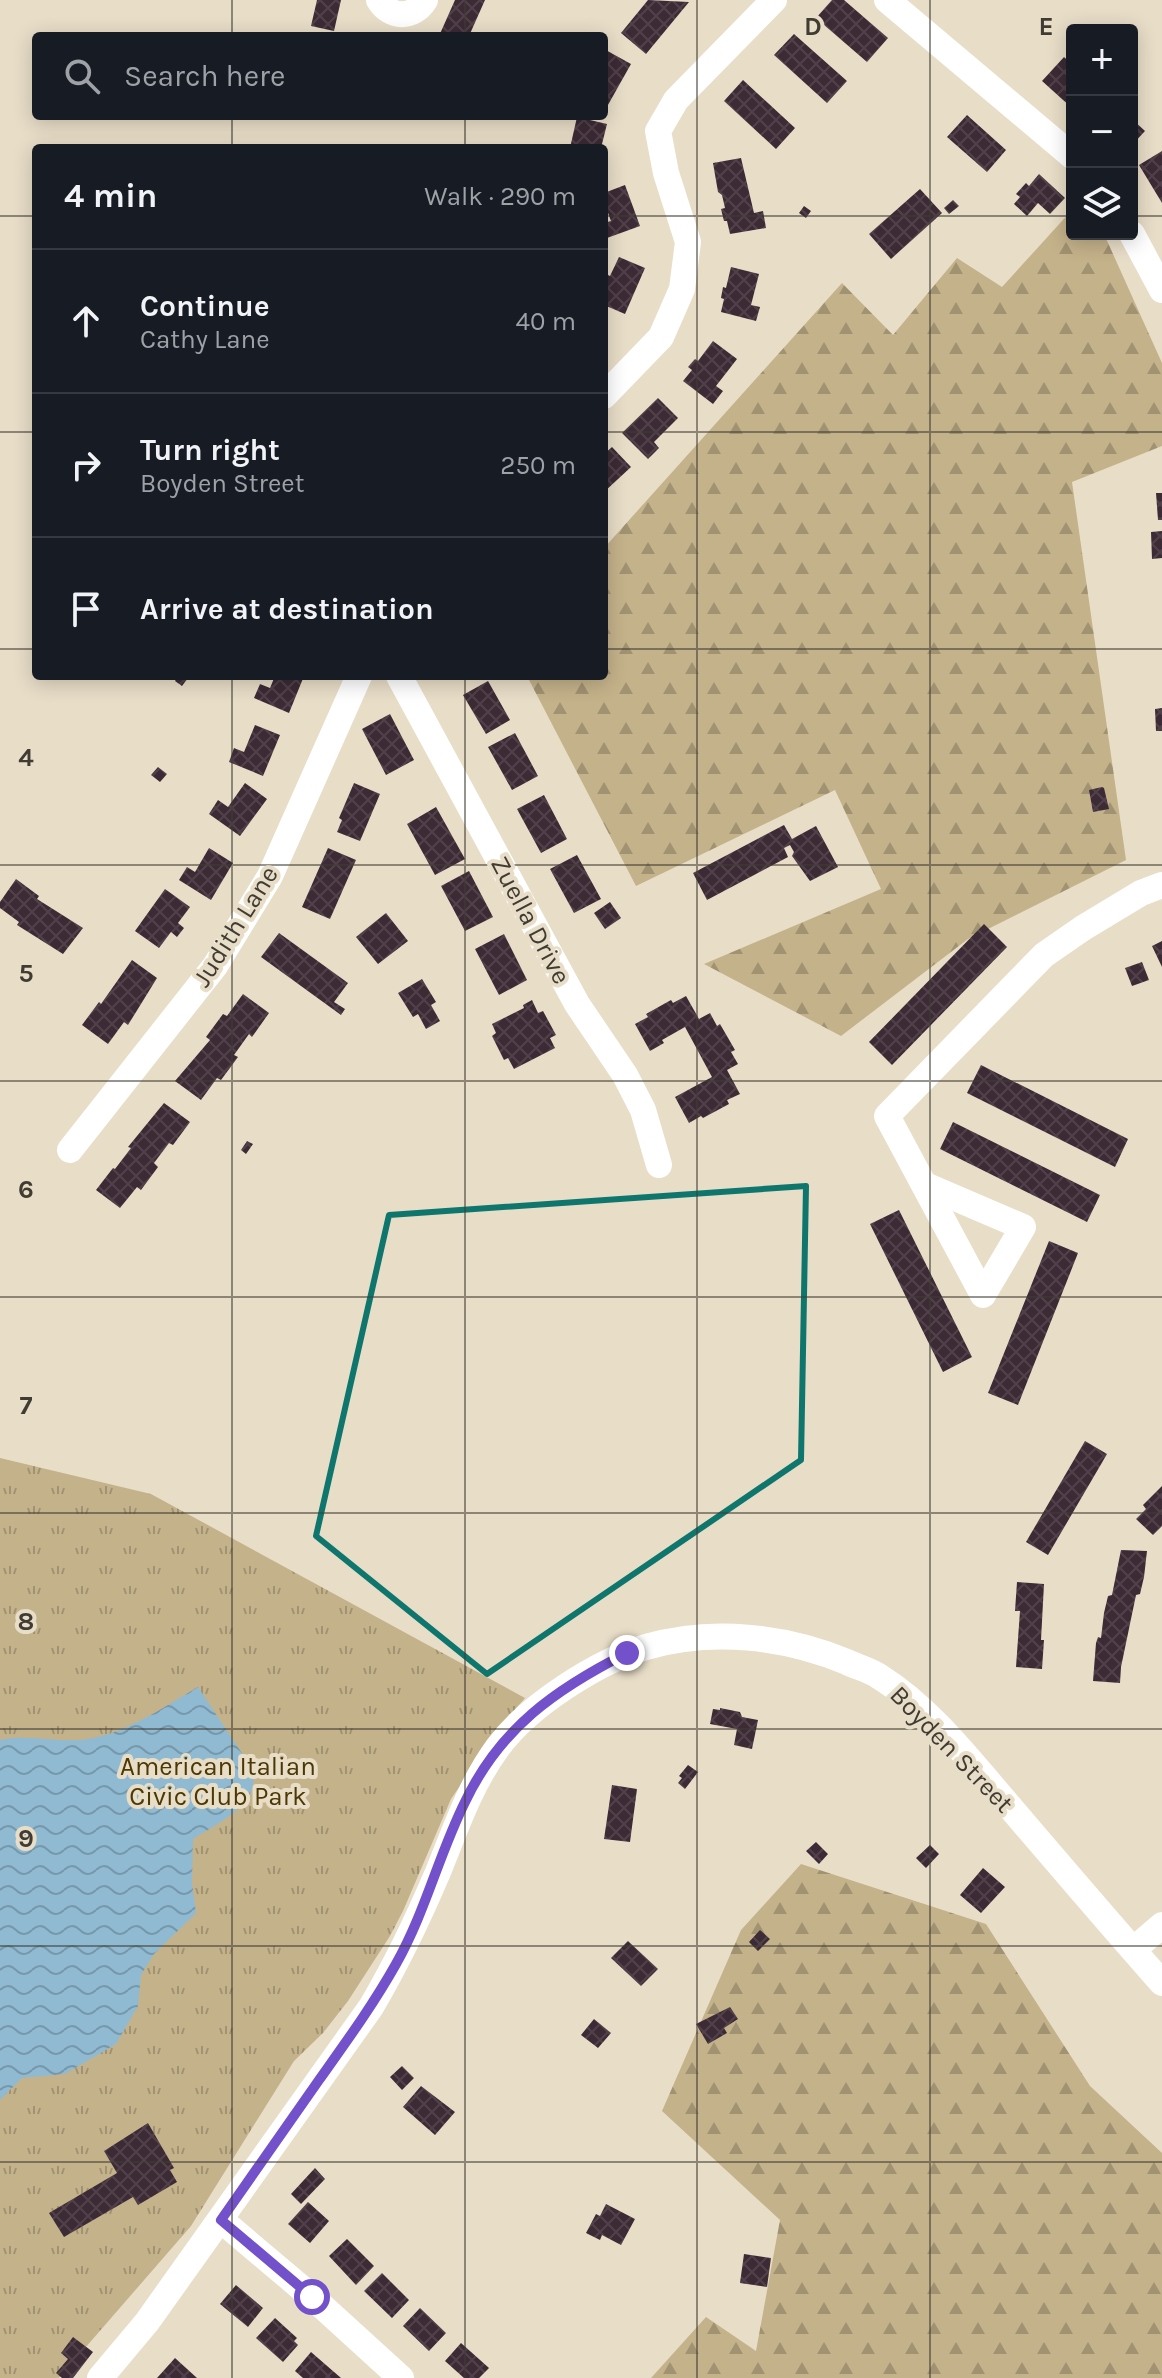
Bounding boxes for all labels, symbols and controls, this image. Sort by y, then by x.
text: D [804,11,822,42]
text: E [1038,11,1054,42]
map controls [1066,24,1138,240]
button: + [1066,24,1138,96]
search box [32,32,608,120]
icon: search [60,54,104,98]
text: Search here [124,58,285,94]
button: − [1066,96,1138,168]
button: layers [1066,168,1138,240]
text: 4 min [64,176,157,216]
text: Walk · 290 m [424,181,576,212]
text: Continue [140,288,270,324]
icon: ahead [64,299,108,343]
text: 40 m [516,306,576,337]
text: Cathy Lane [140,324,270,355]
text: Turn right [140,432,280,468]
icon: right [64,443,108,487]
text: 250 m [500,450,576,481]
text: Boyden Street [140,468,304,499]
icon: arrive [64,587,108,631]
text: Arrive at destination [140,591,434,627]
text: 4 [18,742,34,773]
street label: Zuella Drive [484,851,577,989]
street label: Judith Lane [186,860,285,992]
text: 5 [18,958,34,989]
text: 6 [18,1174,34,1205]
text: 7 [20,1390,33,1421]
text: 8 [18,1606,34,1637]
route end [609,1635,645,1671]
street label: Boyden Street [883,1679,1020,1819]
park label: American Italian Civic Club Park [120,1751,316,1812]
text: 9 [18,1823,34,1854]
route start [294,2279,330,2315]

